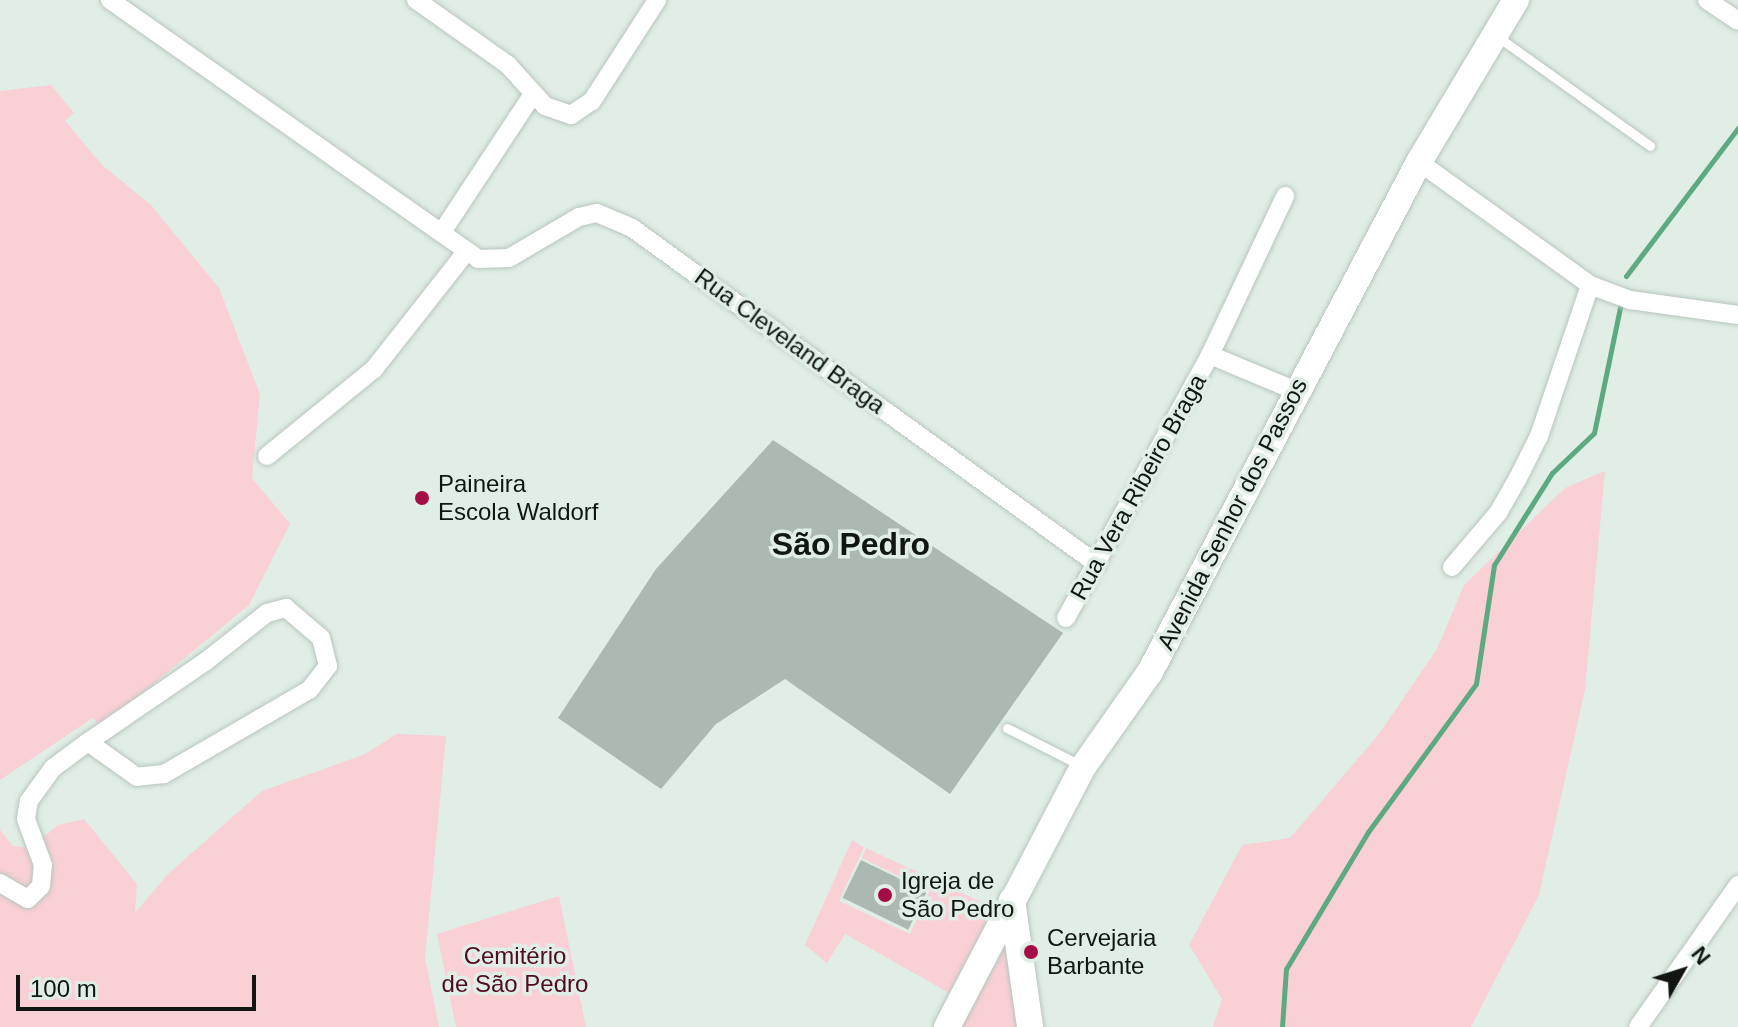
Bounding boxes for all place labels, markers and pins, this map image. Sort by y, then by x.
place label: Paineira Escola Waldorf [438,470,598,526]
marker: Paineira Escola Waldorf [413,489,431,507]
place label: Igreja de São Pedro [901,867,1014,923]
marker: Igreja de São Pedro [876,886,894,904]
place label: Cervejaria Barbante [1047,924,1156,980]
marker: Cervejaria Barbante [1022,943,1040,961]

